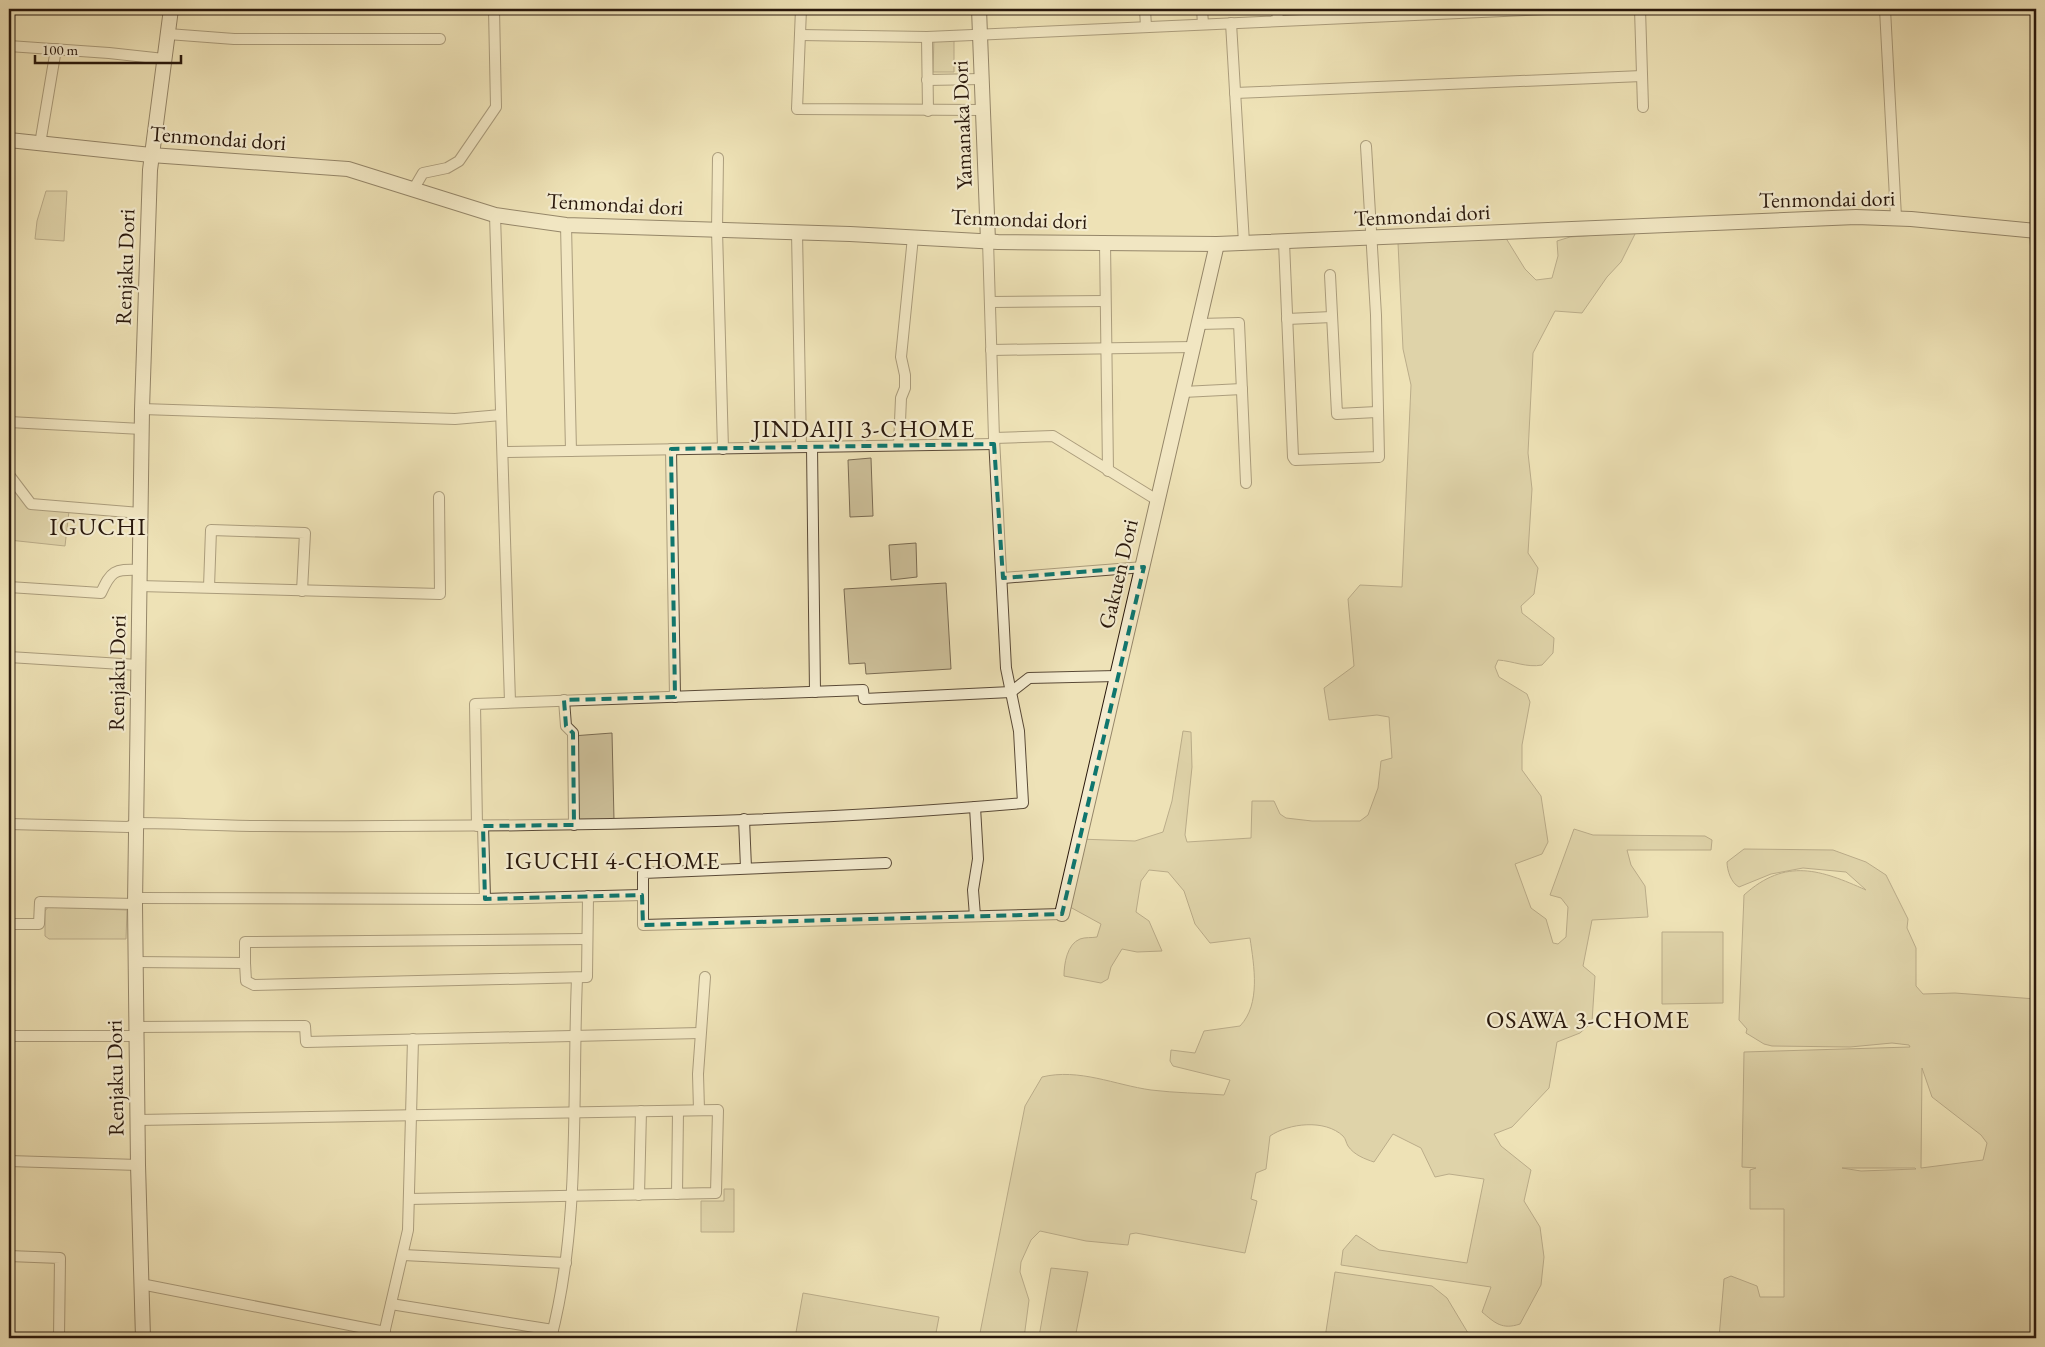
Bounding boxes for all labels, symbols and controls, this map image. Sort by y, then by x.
scale bar [35,32,181,64]
text: 100 m [42,40,79,59]
street label: Yamanaka Dori [945,60,979,190]
street label: Tenmondai dori [149,119,287,157]
street label: Tenmondai dori [1758,183,1896,215]
street label: Tenmondai dori [546,186,684,222]
street label: Tenmondai dori [1353,197,1491,233]
street label: Tenmondai dori [950,202,1088,236]
street label: Renjaku Dori [108,208,142,326]
district label: JINDAIJI 3-CHOME [751,413,975,444]
district label: IGUCHI [49,510,147,542]
street label: Gakuen Dori [1091,516,1145,632]
street label: Renjaku Dori [101,615,133,731]
district label: IGUCHI 4-CHOME [506,845,720,876]
district label: OSAWA 3-CHOME [1486,1004,1690,1035]
street label: Renjaku Dori [99,1020,131,1136]

